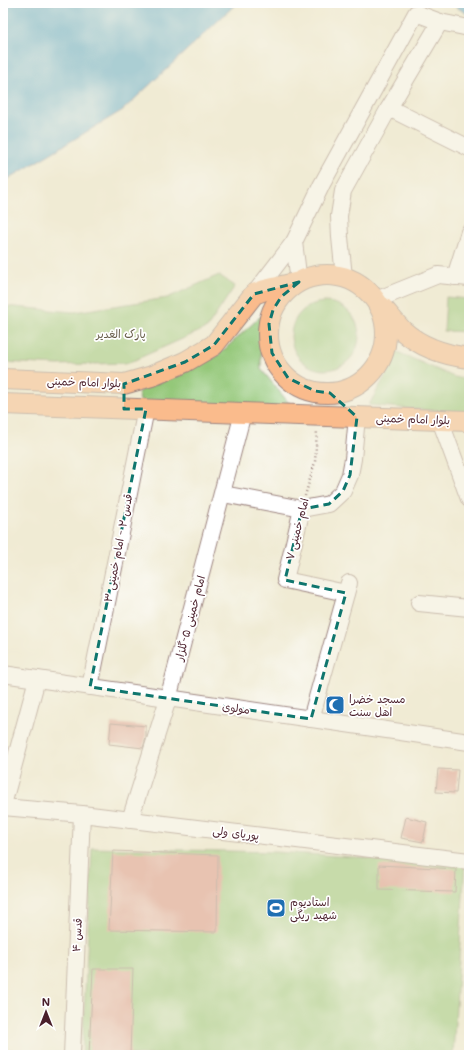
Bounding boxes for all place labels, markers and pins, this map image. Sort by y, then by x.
place label: مسجد خضرا اهل سنت [349,691,405,719]
mosque icon: مسجد خضرا اهل سنت [324,694,346,716]
place label: استادیوم شهید ریگی [290,894,337,923]
sports icon: استادیوم شهید ریگی [265,897,287,919]

